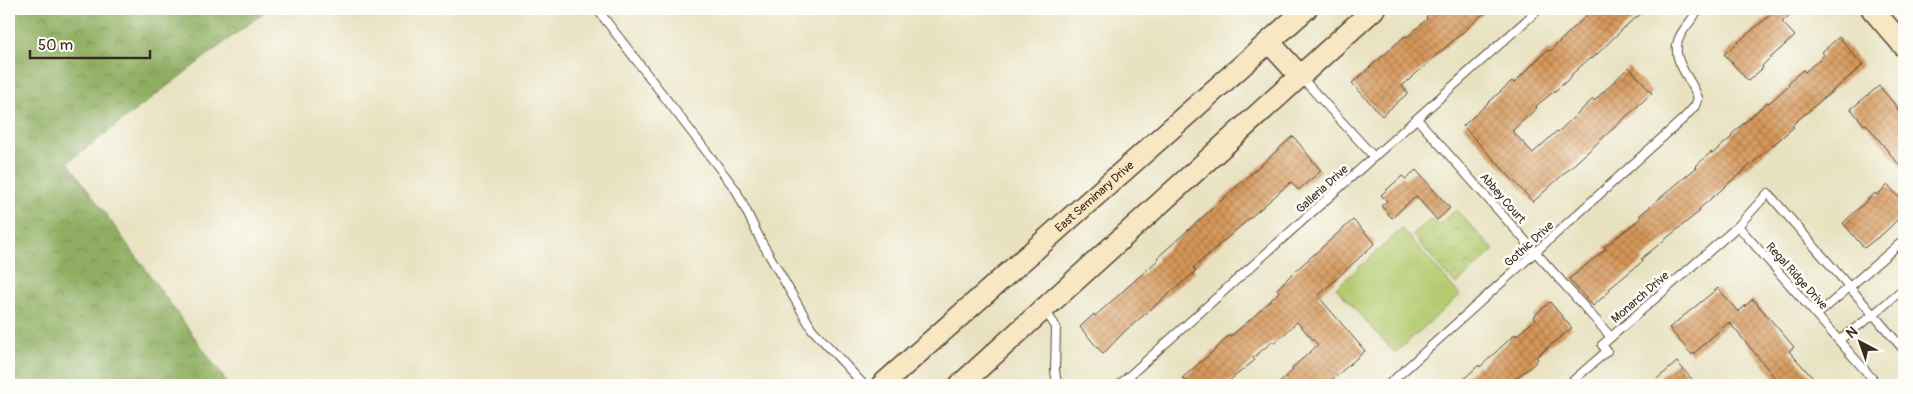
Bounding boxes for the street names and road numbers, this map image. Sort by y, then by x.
street label: East Seminary Drive [1052,158,1137,236]
street label: Galleria Drive [1293,162,1352,217]
street label: Abbey Court [1477,170,1529,227]
street label: Gothic Drive [1501,218,1557,271]
street label: Regal Ridge Drive [1763,240,1831,313]
street label: Monarch Drive [1608,268,1672,327]

